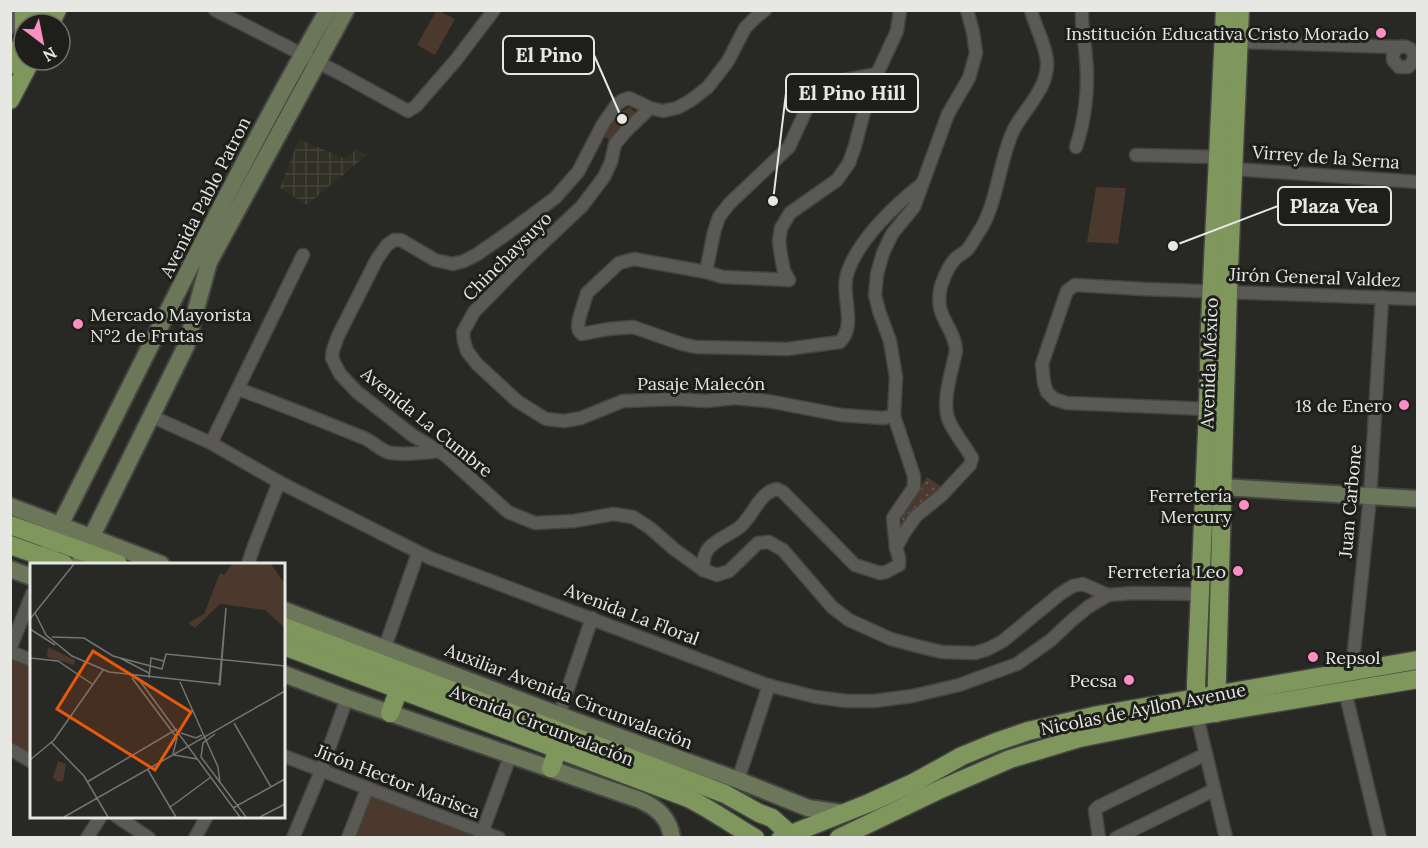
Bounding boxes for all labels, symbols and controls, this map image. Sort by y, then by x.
north arrow [12,12,72,72]
place label: Institución Educativa Cristo Morado [1065,22,1369,45]
marker: Institución Educativa Cristo Morado [1374,26,1388,40]
callout: El Pino [503,36,594,74]
text: El Pino [515,42,583,67]
text: N [39,43,60,66]
callout: El Pino Hill [786,74,918,112]
text: El Pino Hill [798,80,906,105]
street label: Avenida Pablo Patron [154,113,255,282]
street label: Virrey de la Serna [1250,140,1401,174]
callout: Plaza Vea [1278,187,1391,225]
text: Plaza Vea [1289,193,1379,218]
street label: Chinchaysuyo [457,206,557,306]
street label: Jirón General Valdez [1228,262,1401,291]
street label: Avenida México [1195,297,1223,430]
place label: Mercado Mayorista N°2 de Frutas [90,303,252,347]
marker: Mercado Mayorista N°2 de Frutas [71,317,85,331]
street label: Avenida La Cumbre [356,361,498,482]
street label: Pasaje Malecón [637,372,765,395]
place label: 18 de Enero [1295,394,1392,417]
marker: 18 de Enero [1397,398,1411,412]
street label: Juan Carbone [1334,443,1366,560]
place label: Ferretería Mercury [1149,484,1232,528]
marker: Ferretería Mercury [1237,498,1251,512]
place label: Ferretería Leo [1107,560,1226,583]
inset map [30,563,285,818]
marker: Ferretería Leo [1231,564,1245,578]
street label: Avenida La Floral [560,577,703,650]
street label: Auxiliar Avenida Circunvalación [442,639,696,753]
place label: Repsol [1325,646,1381,669]
marker: Repsol [1306,650,1320,664]
place label: Pecsa [1069,669,1117,692]
marker: Pecsa [1122,673,1136,687]
street label: Nicolas de Ayllon Avenue [1038,678,1248,740]
street label: Avenida Circunvalación [447,680,637,770]
street label: Jirón Hector Marisca [312,739,483,823]

